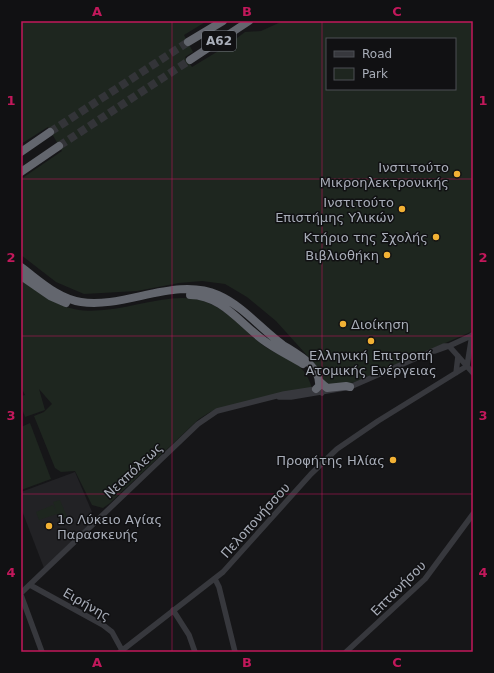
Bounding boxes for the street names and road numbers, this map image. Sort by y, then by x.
road number: Α62 [202,31,236,51]
street label: Νεαπόλεως [101,440,166,501]
street label: Πελοπονήσσου [218,480,293,561]
street label: Επτανήσου [368,558,429,619]
street label: Ειρήνης [60,585,113,624]

